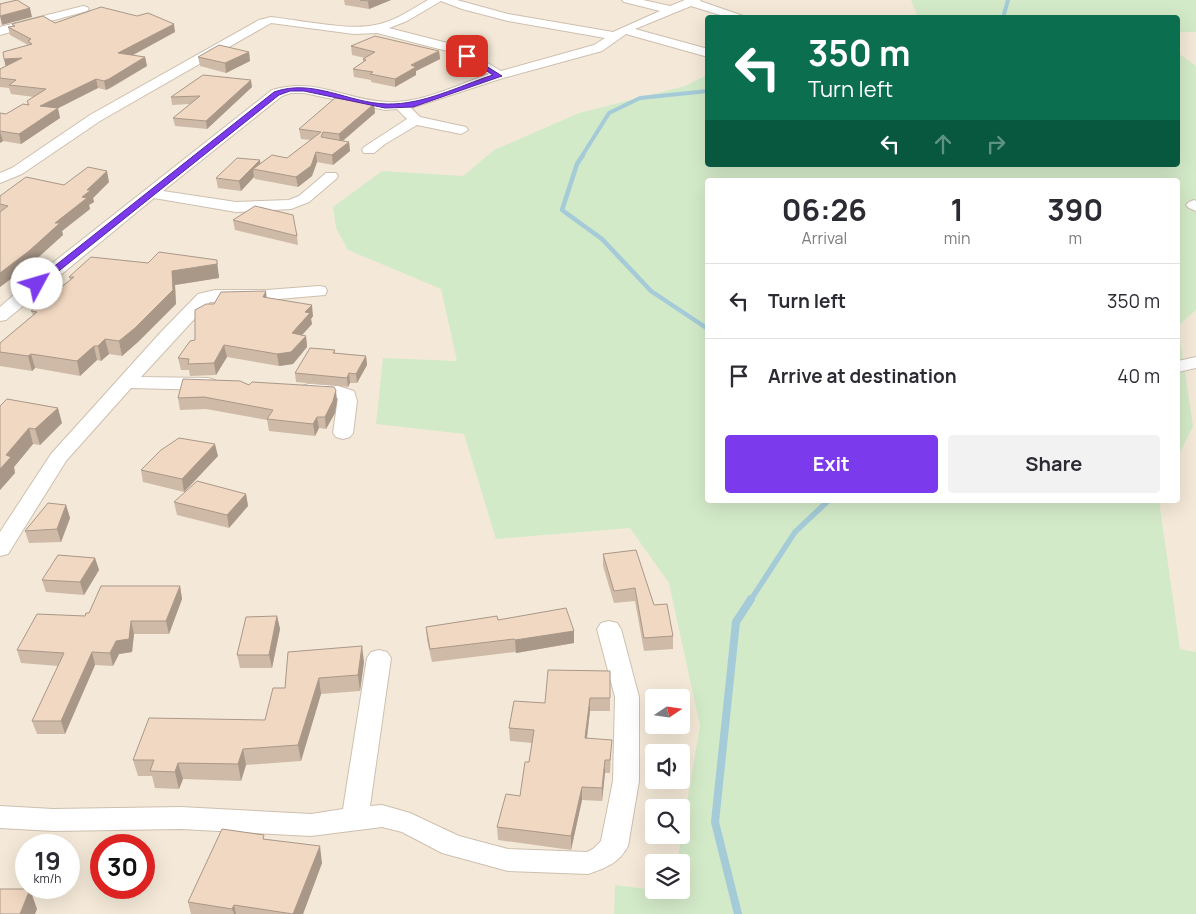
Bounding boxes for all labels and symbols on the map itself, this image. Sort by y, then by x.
pin [446,35,488,77]
position arrow [10,257,62,309]
north arrow [645,689,690,734]
speed limit sign: 30 [90,834,155,899]

